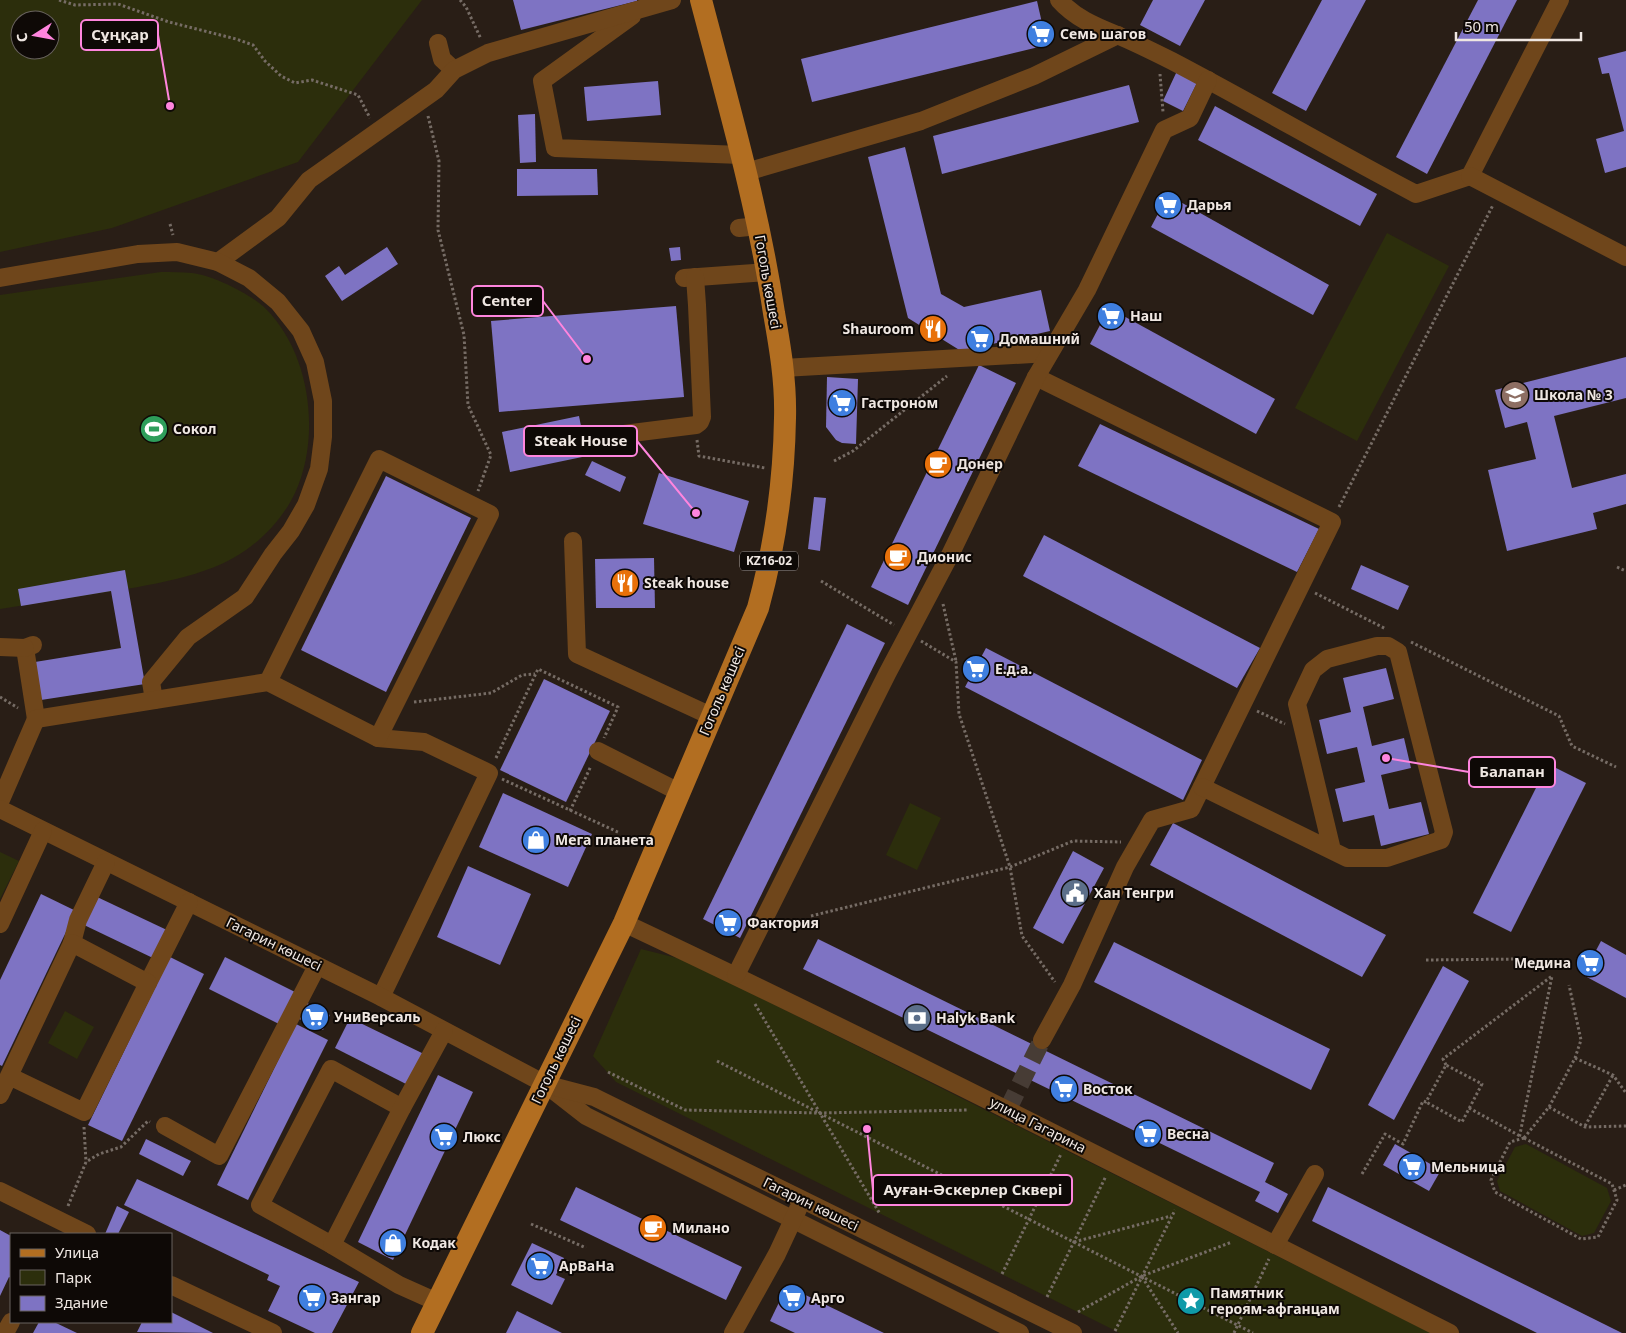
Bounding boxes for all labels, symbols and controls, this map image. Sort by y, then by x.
north arrow [10,10,60,60]
scale bar [1456,10,1581,42]
text: 50 m [1464,16,1499,36]
supermarket icon: Семь шагов [1026,19,1056,49]
callout: Сұңқар [81,20,158,50]
text: Сұңқар [91,24,149,44]
place label: Семь шагов [1060,24,1146,43]
text: С [12,31,32,44]
supermarket icon: Дарья [1153,190,1183,220]
place label: Дарья [1187,195,1232,214]
street label: Гоголь көшесі [751,233,786,330]
callout: Center [472,286,543,316]
text: Center [482,290,533,310]
supermarket icon: Наш [1096,301,1126,331]
place label: Наш [1130,306,1162,325]
restaurant icon: Shauroom [918,314,948,344]
place label: Shauroom [843,319,914,338]
supermarket icon: Домашний [965,324,995,354]
place label: Домашний [999,329,1080,348]
school or university icon: Школа № 3 [1500,380,1530,410]
place label: Школа № 3 [1534,385,1613,404]
supermarket icon: Гастроном [827,388,857,418]
place label: Гастроном [861,393,938,412]
sports icon: Сокол [139,414,169,444]
place label: Сокол [173,419,216,438]
callout: Steak House [524,426,637,456]
text: Steak House [534,430,628,450]
cafe icon: Донер [923,449,953,479]
place label: Донер [957,454,1003,473]
cafe icon: Дионис [883,542,913,572]
place label: Дионис [917,547,972,566]
road number: KZ16-02 [740,552,798,570]
restaurant icon: Steak house [610,568,640,598]
place label: Steak house [644,573,729,592]
street label: Гоголь көшесі [694,643,749,738]
supermarket icon: Е.д.а. [961,654,991,684]
place label: Е.д.а. [995,659,1032,678]
callout: Балапан [1469,757,1555,787]
text: Балапан [1479,761,1545,781]
shop icon: Мега планета [521,825,551,855]
place label: Мега планета [555,830,654,849]
public building icon: Хан Тенгри [1060,878,1090,908]
place label: Хан Тенгри [1094,883,1174,902]
supermarket icon: Фактория [713,908,743,938]
street label: Гагарин көшесі [223,912,325,975]
place label: Фактория [747,913,819,932]
supermarket icon: Медина [1575,948,1605,978]
place label: Медина [1514,953,1571,972]
supermarket icon: УниВерсаль [300,1002,330,1032]
bank icon: Halyk Bank [902,1003,932,1033]
place label: УниВерсаль [334,1007,421,1026]
place label: Halyk Bank [936,1008,1015,1027]
street label: Гоголь көшесі [526,1013,585,1107]
supermarket icon: Восток [1049,1074,1079,1104]
place label: Восток [1083,1079,1133,1098]
street label: улица Гагарина [987,1092,1089,1157]
supermarket icon: Весна [1133,1119,1163,1149]
supermarket icon: Люкс [429,1122,459,1152]
place label: Весна [1167,1124,1209,1143]
place label: Люкс [463,1127,501,1146]
supermarket icon: Мельница [1397,1152,1427,1182]
place label: Мельница [1431,1157,1505,1176]
street label: Гагарин көшесі [760,1172,862,1235]
callout: Ауған-Әскерлер Сквері [873,1175,1072,1205]
text: Ауған-Әскерлер Сквері [884,1179,1062,1199]
cafe icon: Милано [638,1213,668,1243]
place label: Милано [672,1218,730,1237]
shop icon: Кодак [378,1228,408,1258]
legend [10,1233,172,1323]
place label: Кодак [412,1233,456,1252]
text: Улица [55,1242,99,1262]
supermarket icon: АрВаНа [525,1251,555,1281]
place label: АрВаНа [559,1256,614,1275]
text: Парк [55,1267,91,1287]
supermarket icon: Зангар [297,1283,327,1313]
supermarket icon: Арго [777,1283,807,1313]
place label: Памятник героям-афганцам [1210,1283,1340,1318]
place icon: Памятник героям-афганцам [1176,1286,1206,1316]
place label: Зангар [331,1288,381,1307]
place label: Арго [811,1288,845,1307]
text: Здание [55,1292,108,1312]

